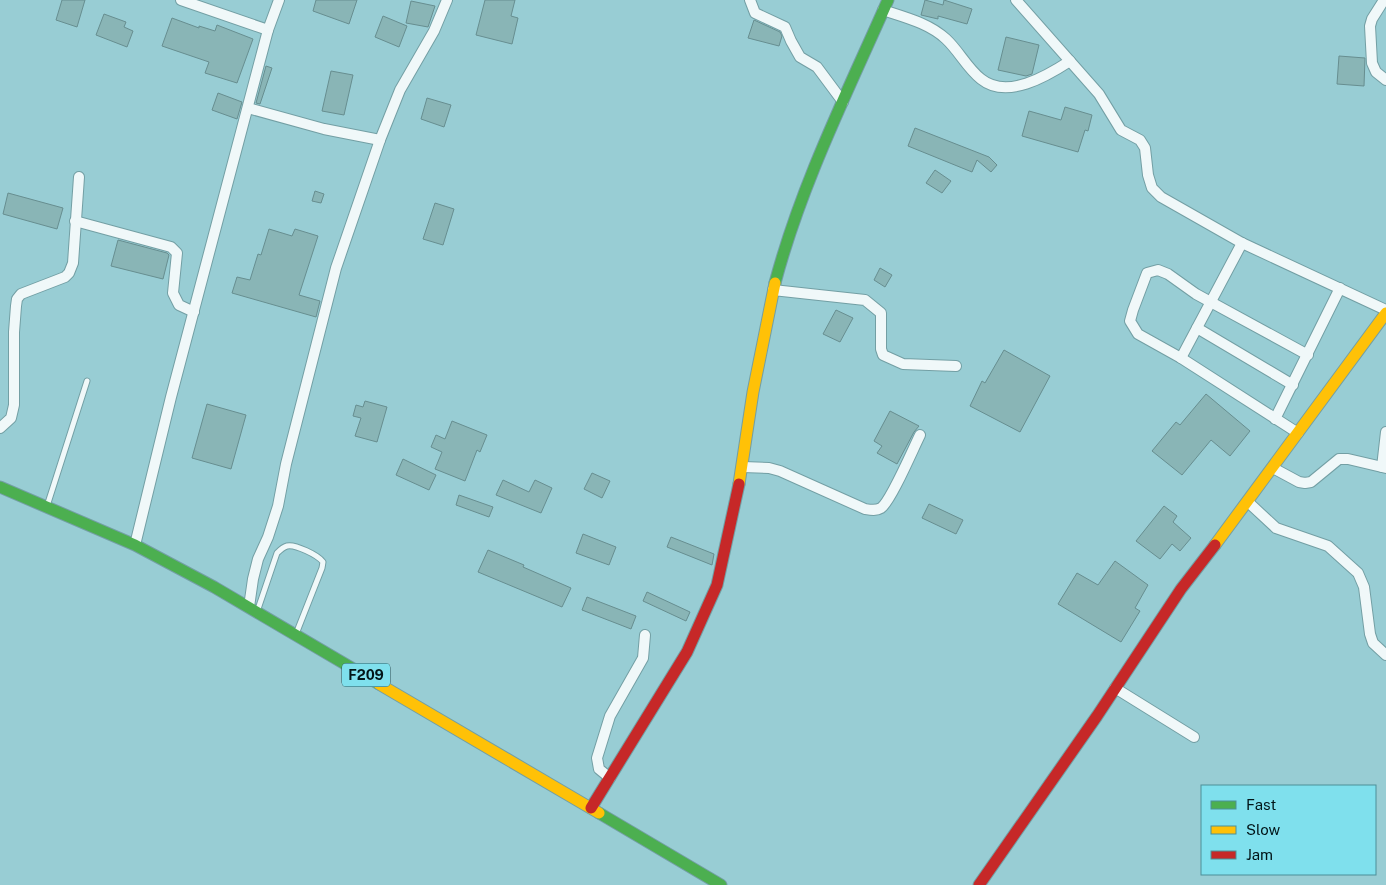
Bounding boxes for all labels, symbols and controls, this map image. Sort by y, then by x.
road number: F209 [342,664,390,686]
legend [1201,785,1376,875]
text: Fast [1246,796,1276,813]
text: Slow [1246,821,1281,838]
text: Jam [1246,846,1273,863]

